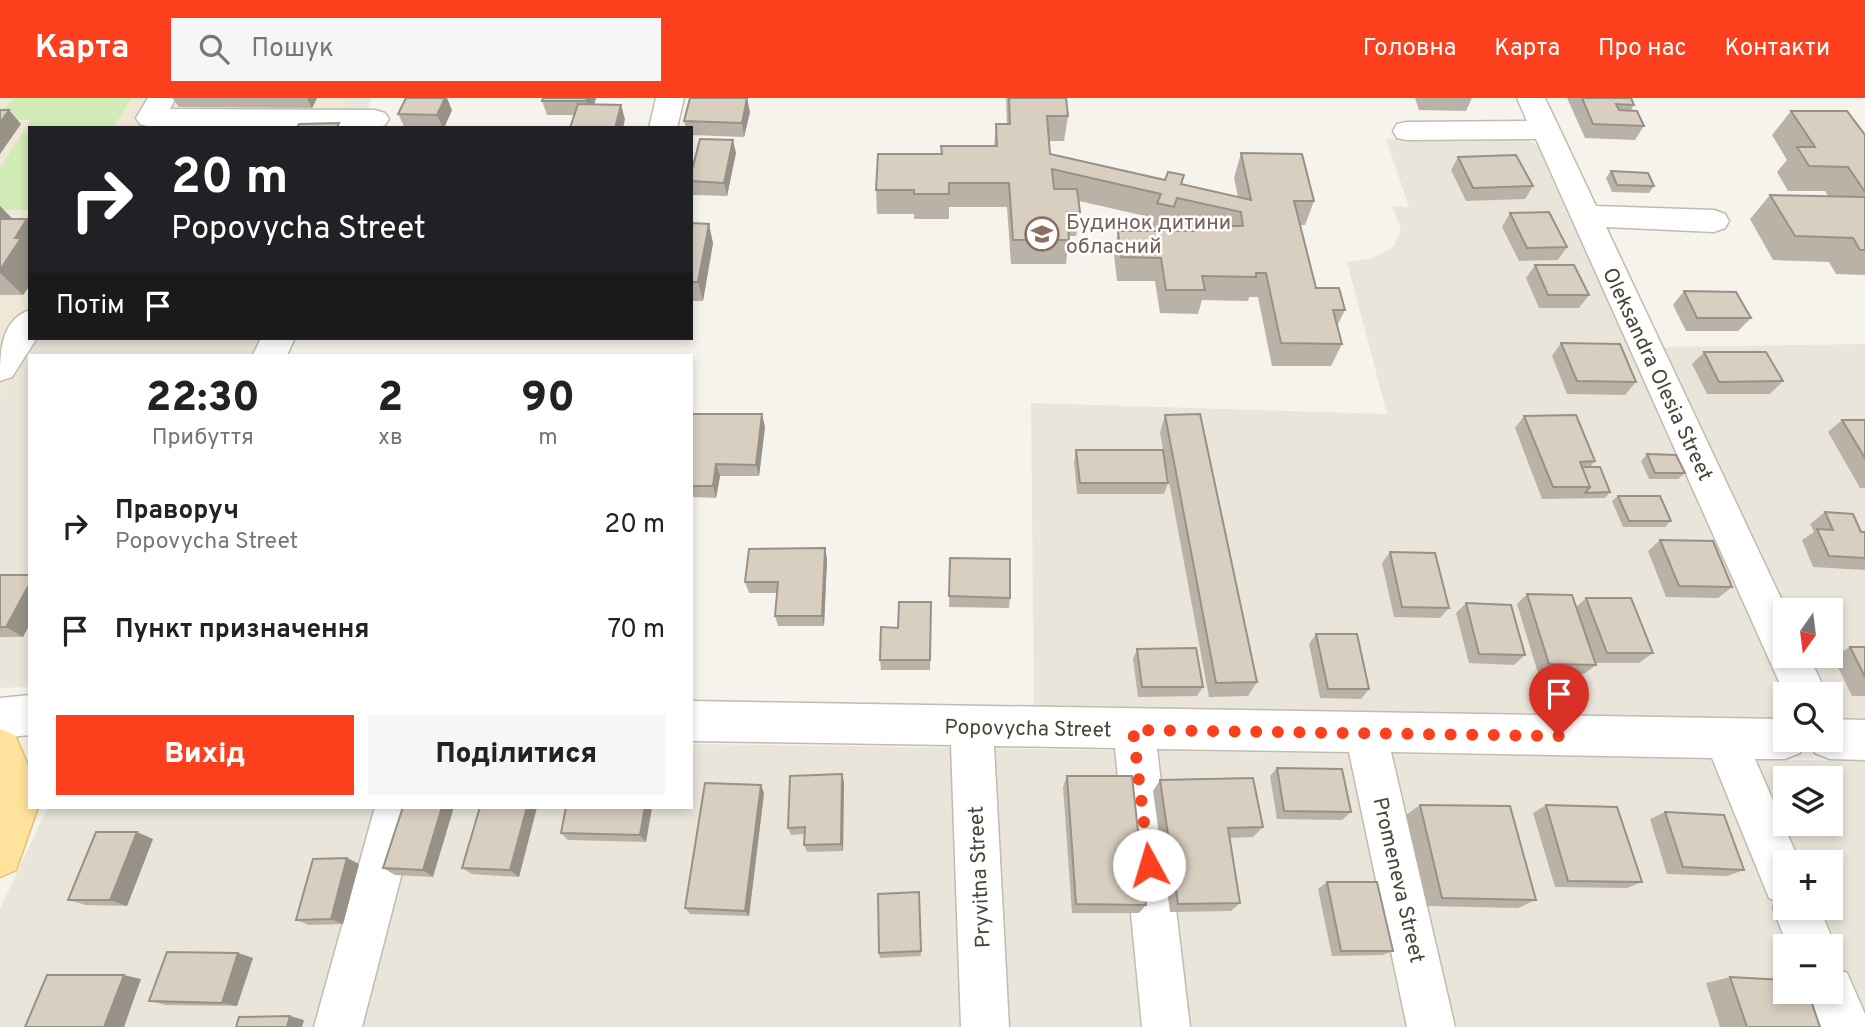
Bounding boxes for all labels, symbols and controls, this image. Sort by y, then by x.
search box [171,18,661,81]
text: Карта [35,28,129,70]
icon: search [195,30,233,68]
text: Пошук [251,33,334,66]
text: Головна [1363,34,1456,64]
text: Карта [1494,34,1560,64]
text: Про нас [1598,34,1686,64]
text: Контакти [1724,34,1830,64]
text: 20 m [171,149,288,211]
icon: right [56,154,147,245]
text: Popovycha Street [171,210,426,250]
place label: Будинок дитини обласний [1066,210,1231,261]
school or university icon: Будинок дитини обласний [1023,215,1061,253]
street label: Oleksandra Olesia Street [1595,264,1718,486]
icon: arrive [139,287,177,325]
text: Потім [56,290,125,323]
text: 22:30 [146,373,260,426]
text: 2 [378,373,403,426]
text: 90 [521,373,575,426]
text: Прибуття [152,424,254,453]
text: хв [378,424,403,453]
text: m [538,424,558,453]
text: Праворуч [115,495,239,528]
icon: right [56,507,94,545]
text: 20 m [604,509,665,542]
text: Popovycha Street [115,528,298,557]
north arrow [1773,598,1843,668]
map controls [1773,598,1843,1004]
icon: arrive [56,612,94,650]
text: Пункт призначення [115,614,369,647]
text: 70 m [607,614,665,647]
pin [1529,664,1589,736]
icon: arrive [1540,675,1578,713]
button: search [1773,682,1843,752]
button: Вихід [56,715,354,795]
button: Поділитися [368,715,665,795]
street label: Popovycha Street [944,715,1112,744]
button: layers [1773,766,1843,836]
street label: Promeneva Street [1365,795,1430,966]
street label: Pryvitna Street [963,805,998,949]
position arrow [1112,828,1186,902]
button: + [1773,850,1843,920]
button: − [1773,934,1843,1004]

